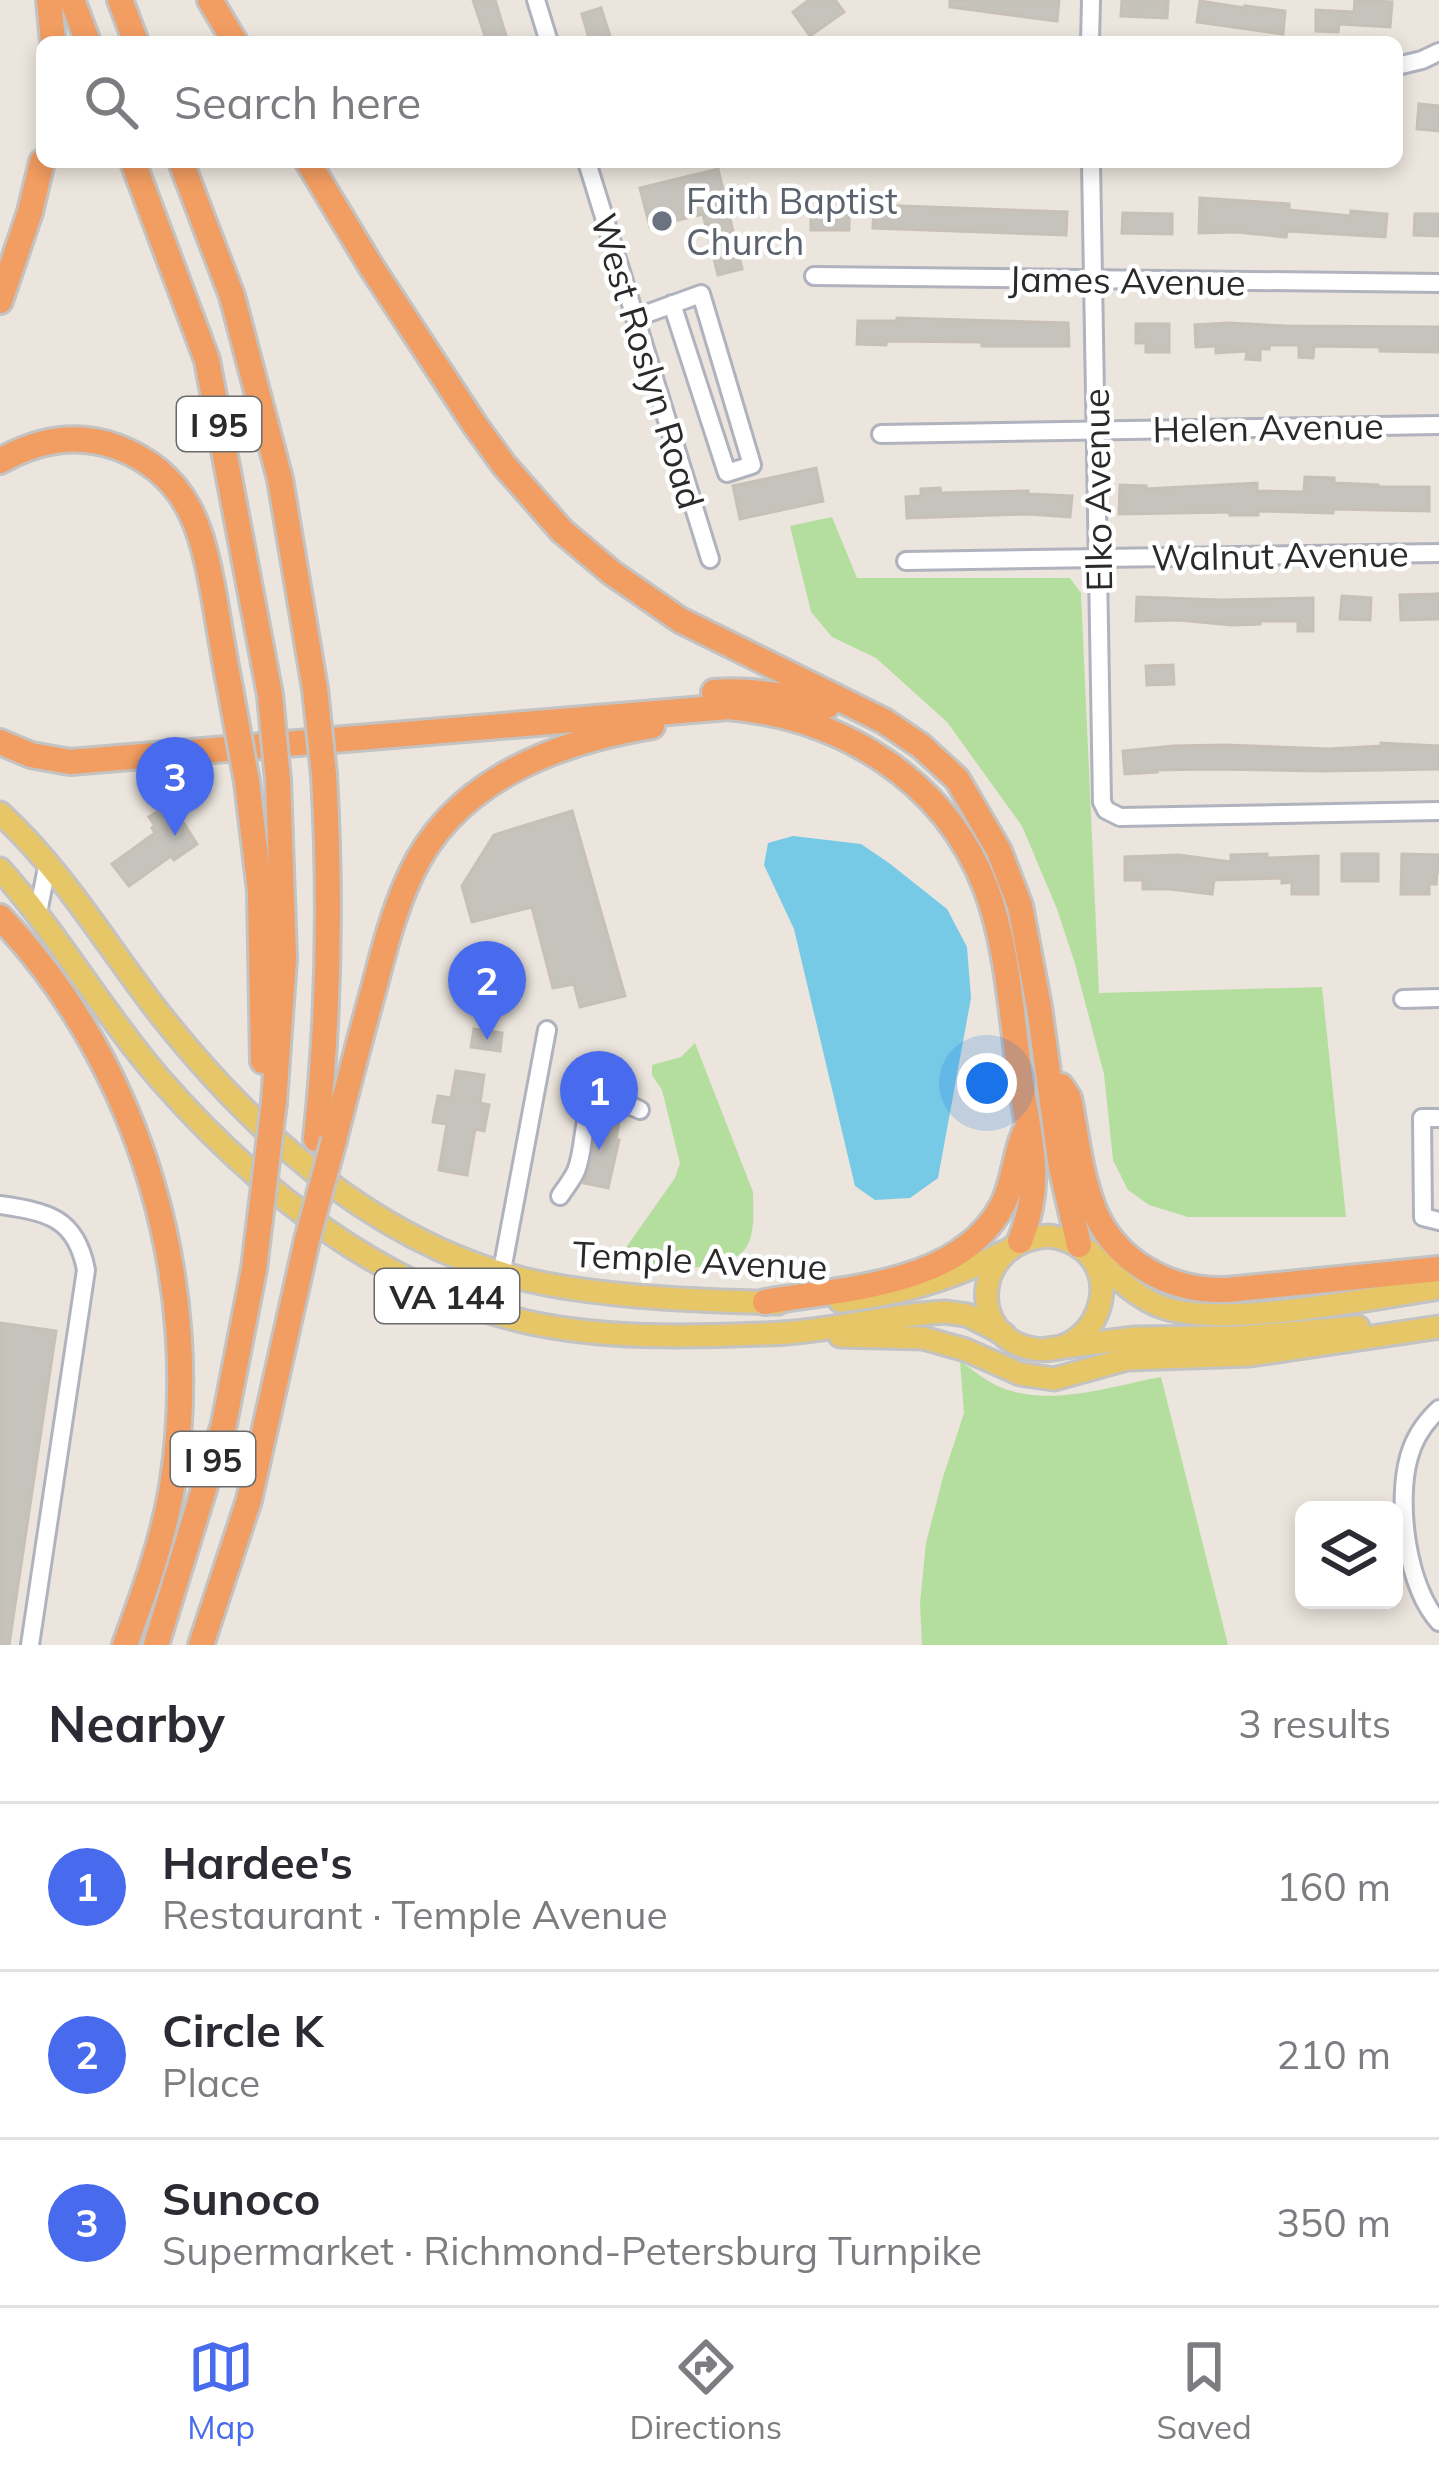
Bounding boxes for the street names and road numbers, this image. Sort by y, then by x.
street label: West Roslyn Road [582,208,714,514]
street label: James Avenue [1008,255,1246,305]
street label: Elko Avenue [1073,388,1121,592]
road number: I 95 [177,397,261,451]
street label: Helen Avenue [1152,402,1384,452]
street label: Walnut Avenue [1151,530,1409,580]
street label: Temple Avenue [572,1231,828,1289]
road number: VA 144 [375,1269,519,1323]
road number: I 95 [171,1432,255,1486]

